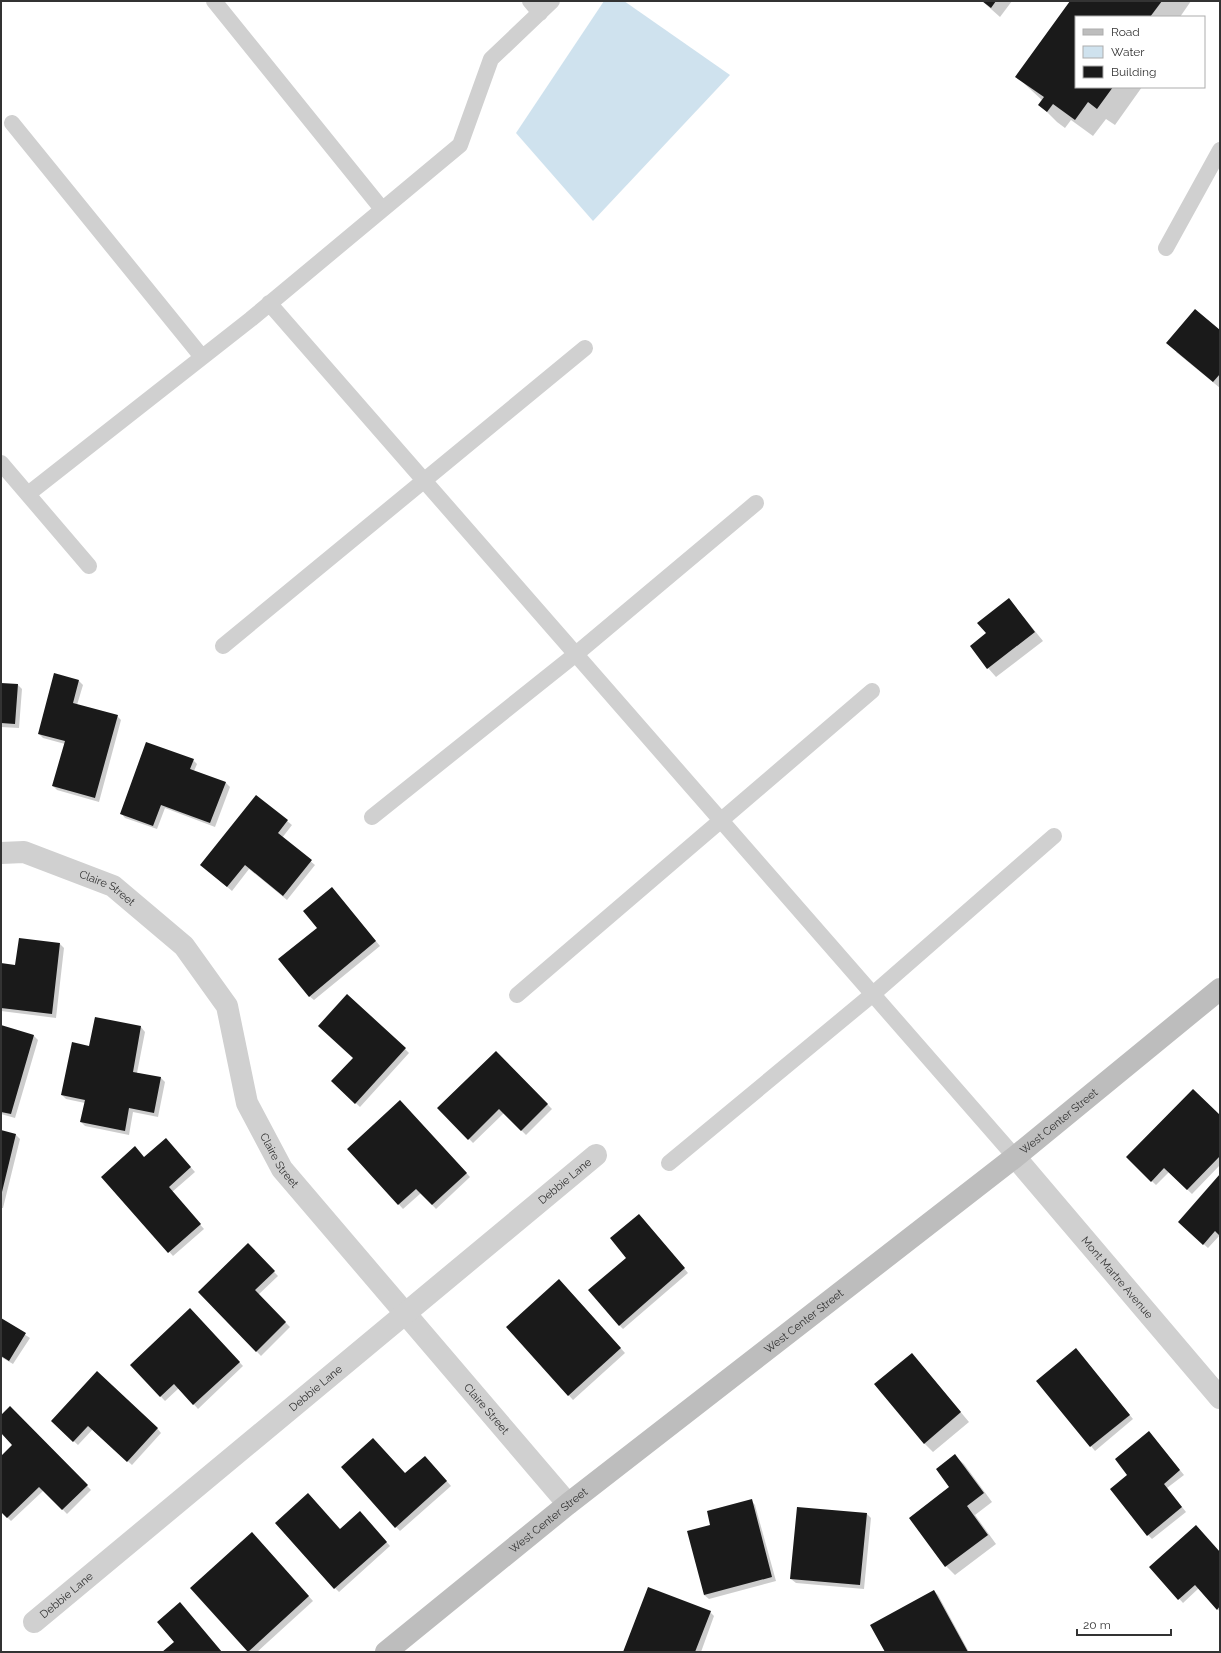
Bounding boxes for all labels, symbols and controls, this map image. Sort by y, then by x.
legend [1075,16,1205,88]
text: Road [1111,25,1140,39]
text: Water [1111,45,1145,59]
text: Building [1111,65,1157,79]
street label: Claire Street [77,867,138,909]
street label: West Center Street [1017,1085,1100,1157]
street label: Claire Street [257,1131,302,1191]
street label: Debbie Lane [536,1155,594,1207]
street label: Mont Martre Avenue [1079,1234,1156,1321]
street label: West Center Street [762,1286,846,1356]
street label: Debbie Lane [286,1362,345,1414]
street label: Claire Street [461,1381,512,1437]
street label: West Center Street [507,1485,590,1556]
street label: Debbie Lane [37,1569,96,1621]
scale bar [1077,1611,1171,1637]
text: 20 m [1083,1618,1111,1632]

